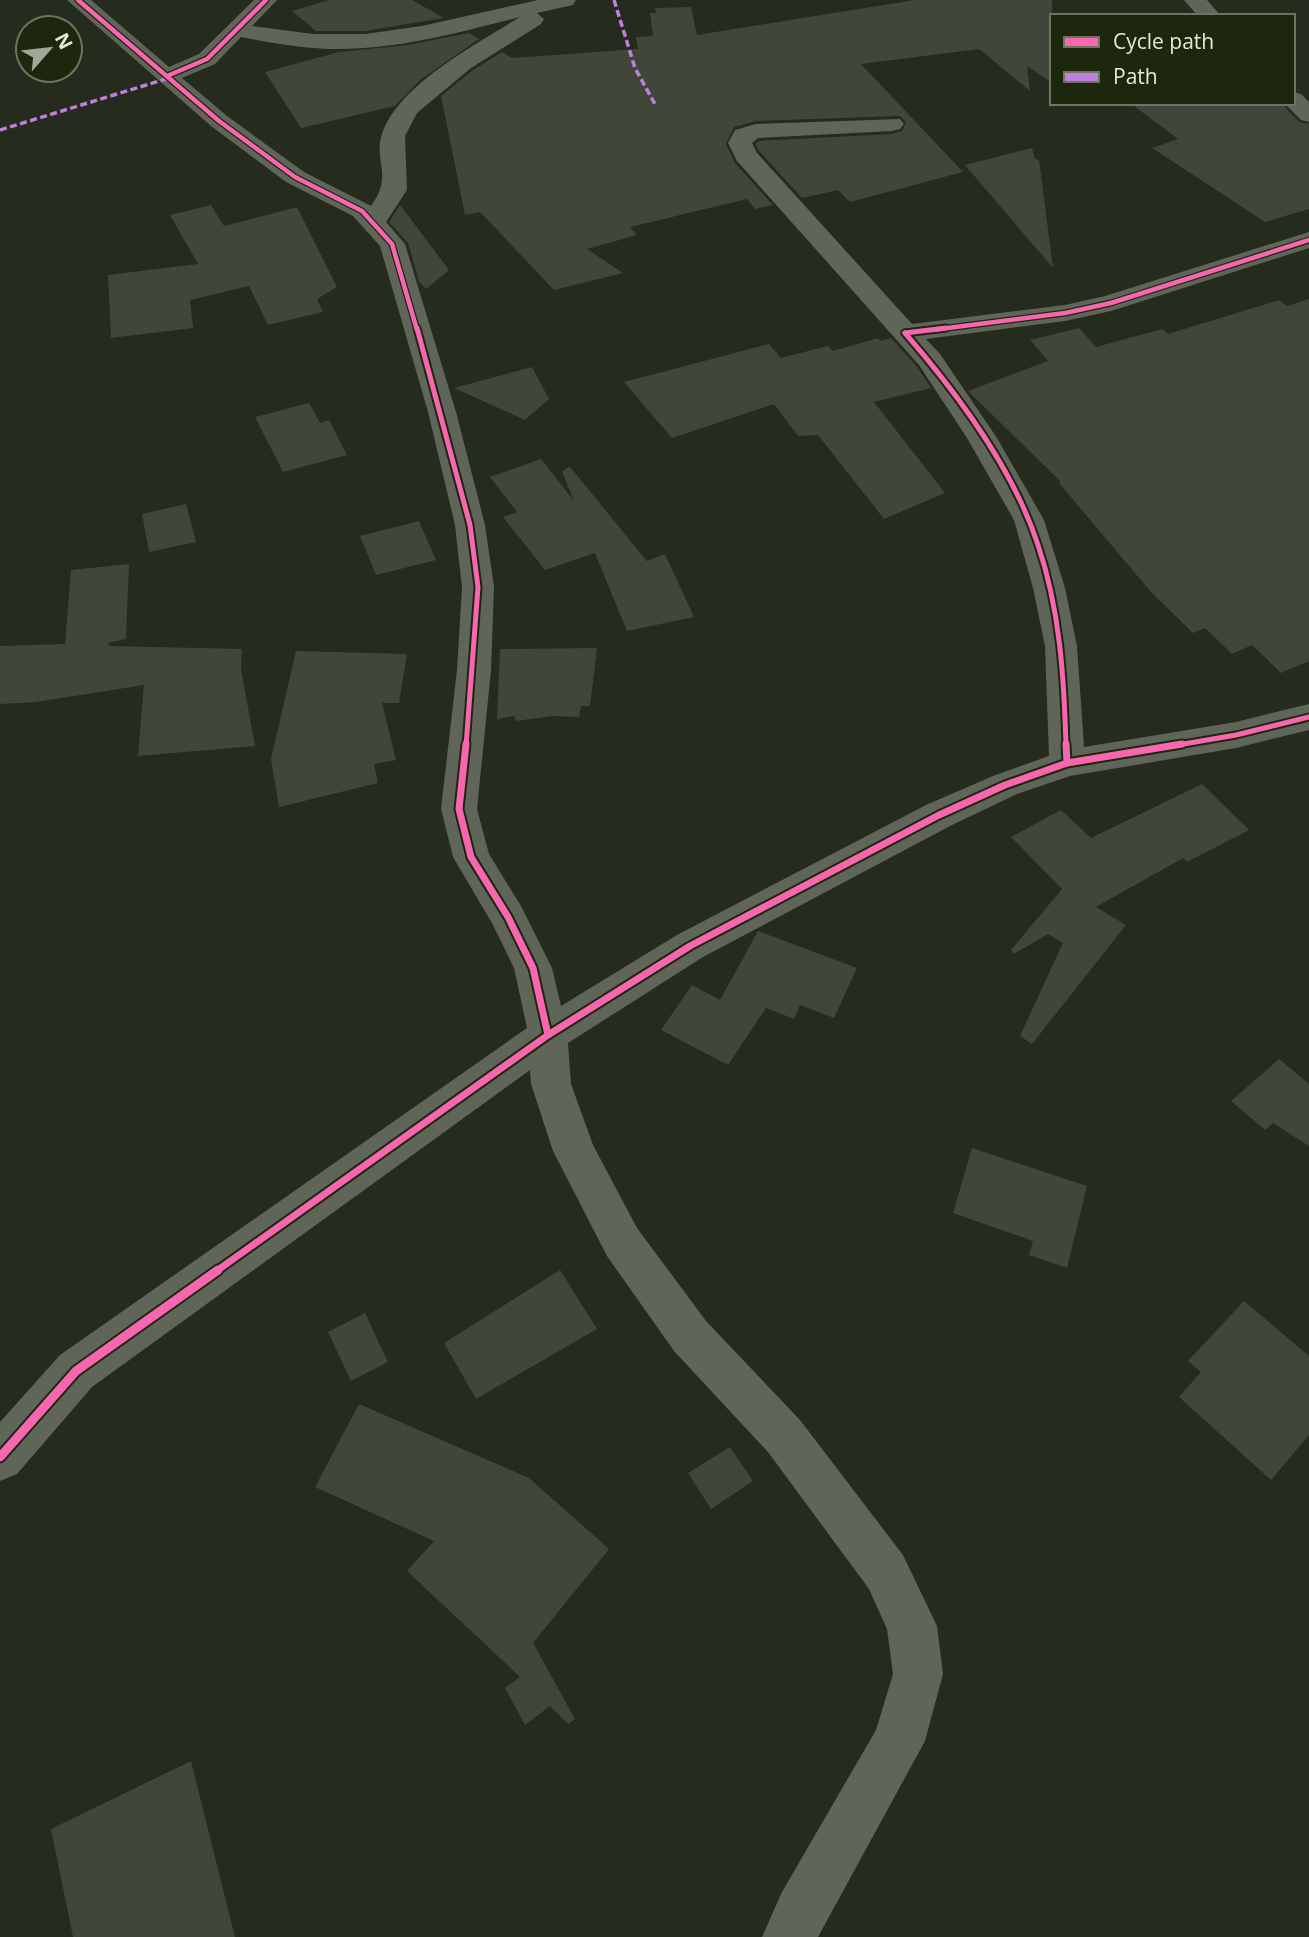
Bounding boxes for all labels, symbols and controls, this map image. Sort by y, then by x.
north arrow [14,14,84,84]
legend [1050,14,1295,105]
text: Cycle path [1113,27,1214,55]
text: N [49,28,79,54]
text: Path [1113,62,1158,90]

